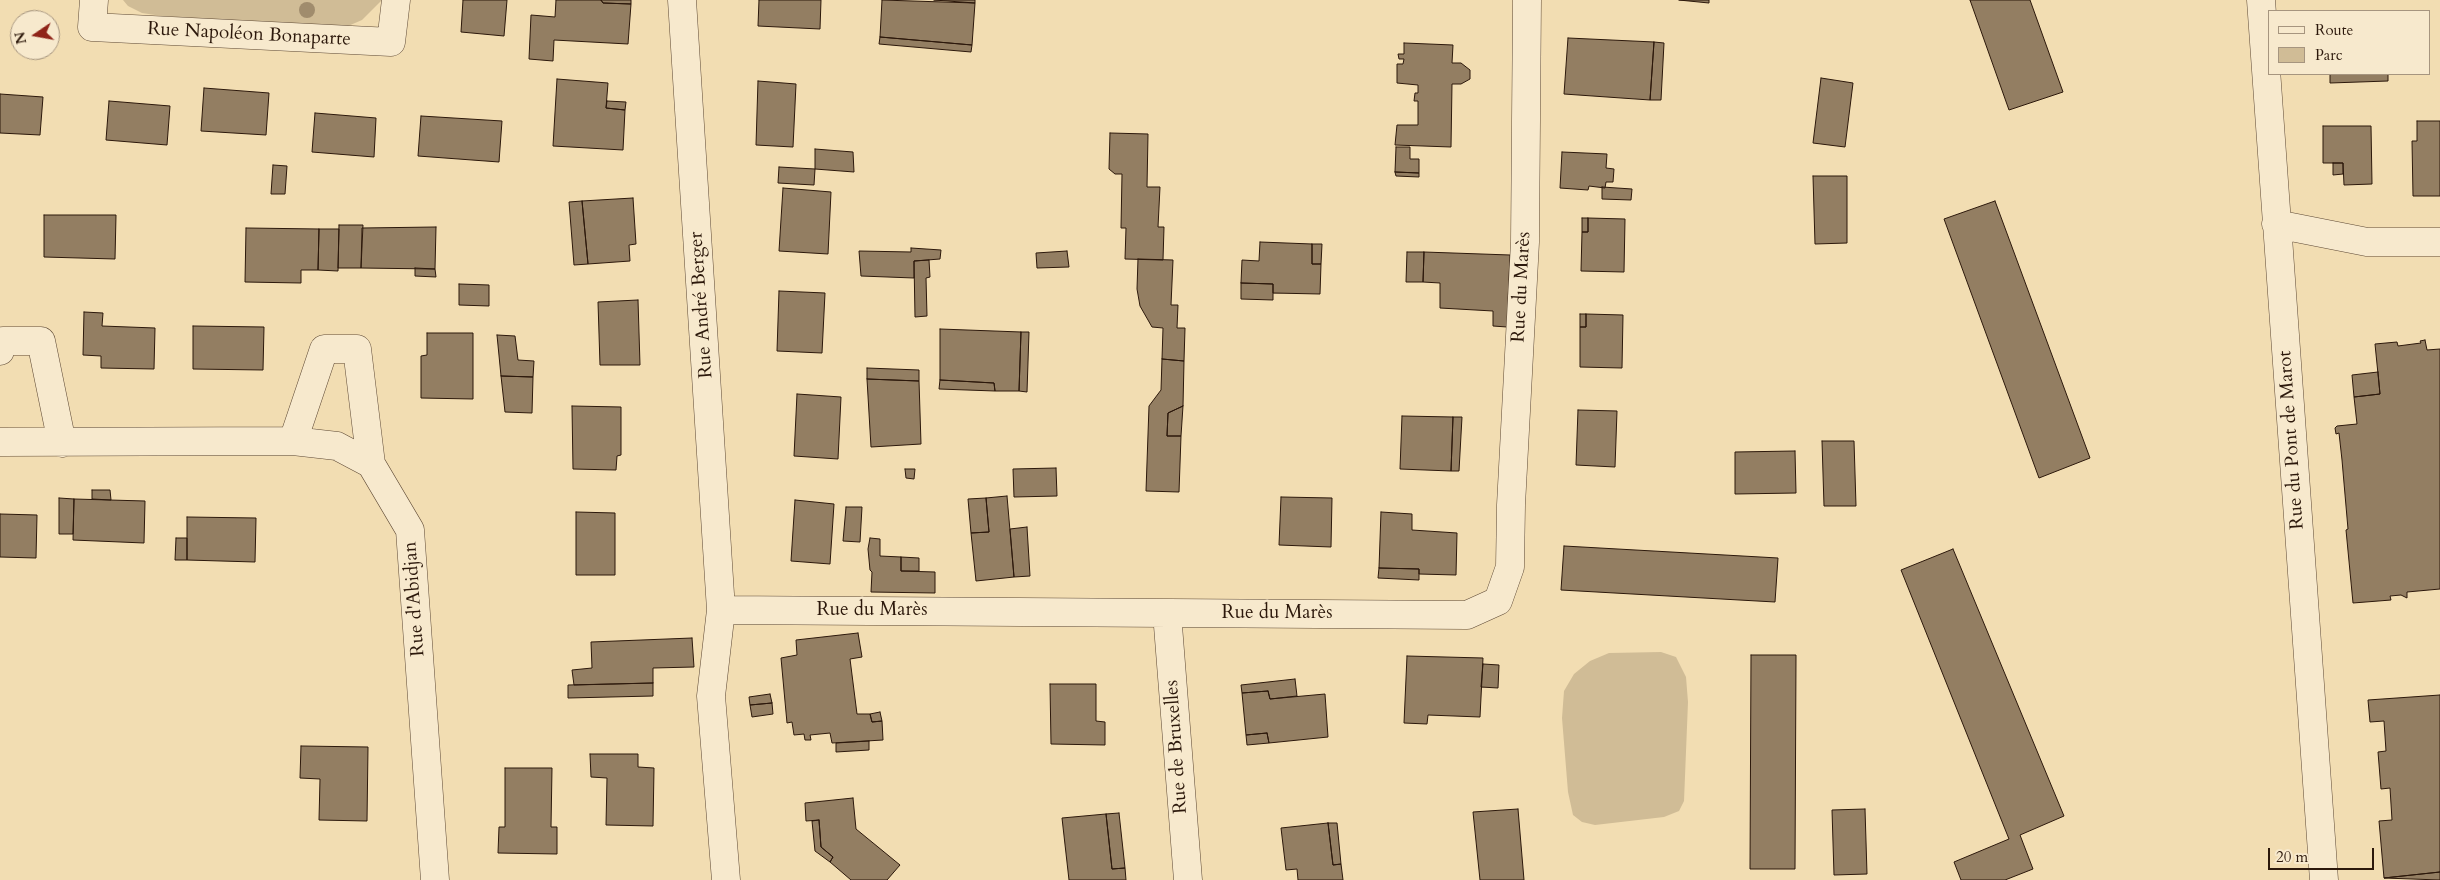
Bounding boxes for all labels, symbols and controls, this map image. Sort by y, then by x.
north arrow [10,10,60,60]
legend [2268,10,2430,75]
street label: Rue Napoléon Bonaparte [147,18,351,52]
text: Route [2315,20,2353,40]
text: N [10,30,31,46]
text: Parc [2315,45,2343,65]
street label: Rue André Berger [685,231,719,379]
street label: Rue du Marès [1508,231,1536,343]
street label: Rue du Pont de Marot [2274,350,2310,530]
street label: Rue d'Abidjan [400,541,430,657]
street label: Rue du Marès [817,600,927,622]
street label: Rue du Marès [1222,603,1332,625]
street label: Rue de Bruxelles [1161,679,1193,815]
scale bar [2270,838,2376,870]
text: 20 m [2276,847,2308,867]

